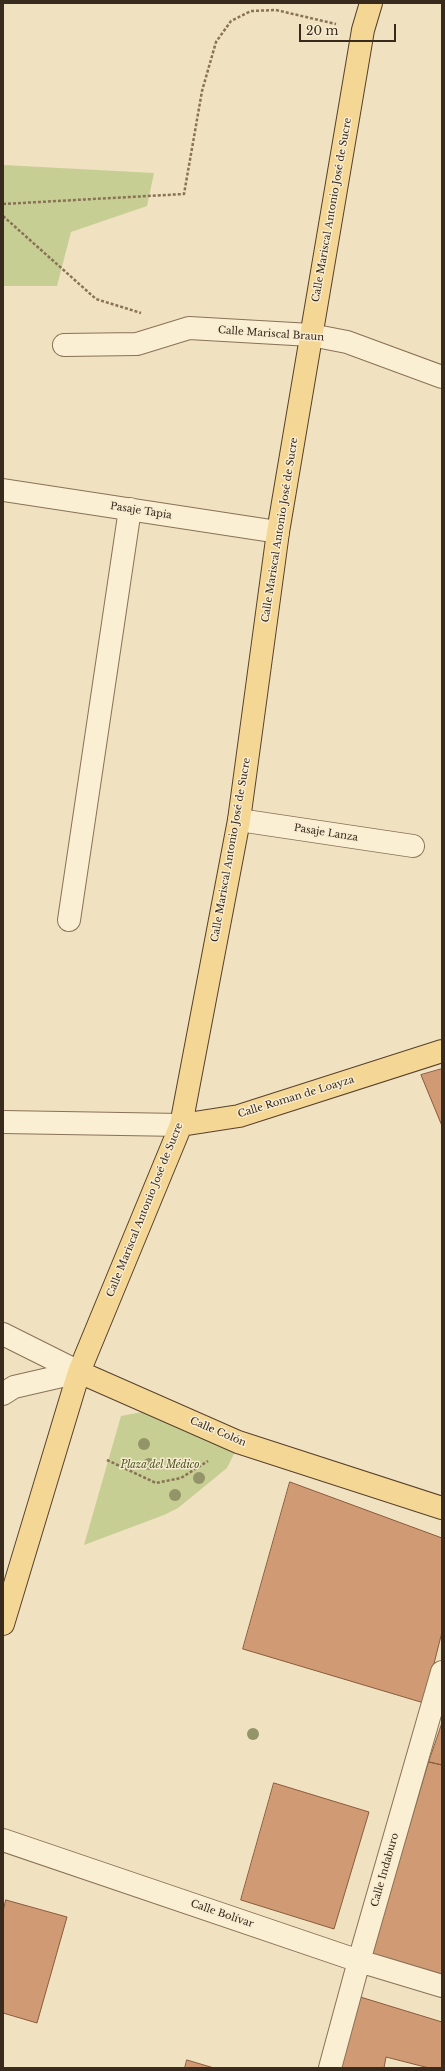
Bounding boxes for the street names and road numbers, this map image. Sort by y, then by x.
street label: Calle Mariscal Antonio José de Sucre [310,117,354,303]
street label: Calle Mariscal Braun [218,324,324,344]
street label: Calle Mariscal Antonio José de Sucre [259,437,301,623]
street label: Pasaje Tapia [109,500,173,522]
street label: Calle Mariscal Antonio José de Sucre [209,757,253,943]
street label: Pasaje Lanza [293,822,359,844]
street label: Calle Roman de Loayza [236,1074,356,1120]
street label: Calle Mariscal Antonio José de Sucre [104,1121,186,1299]
street label: Calle Colón [188,1415,248,1449]
street label: Calle Indaburo [369,1832,401,1908]
street label: Calle Bolívar [189,1898,255,1930]

